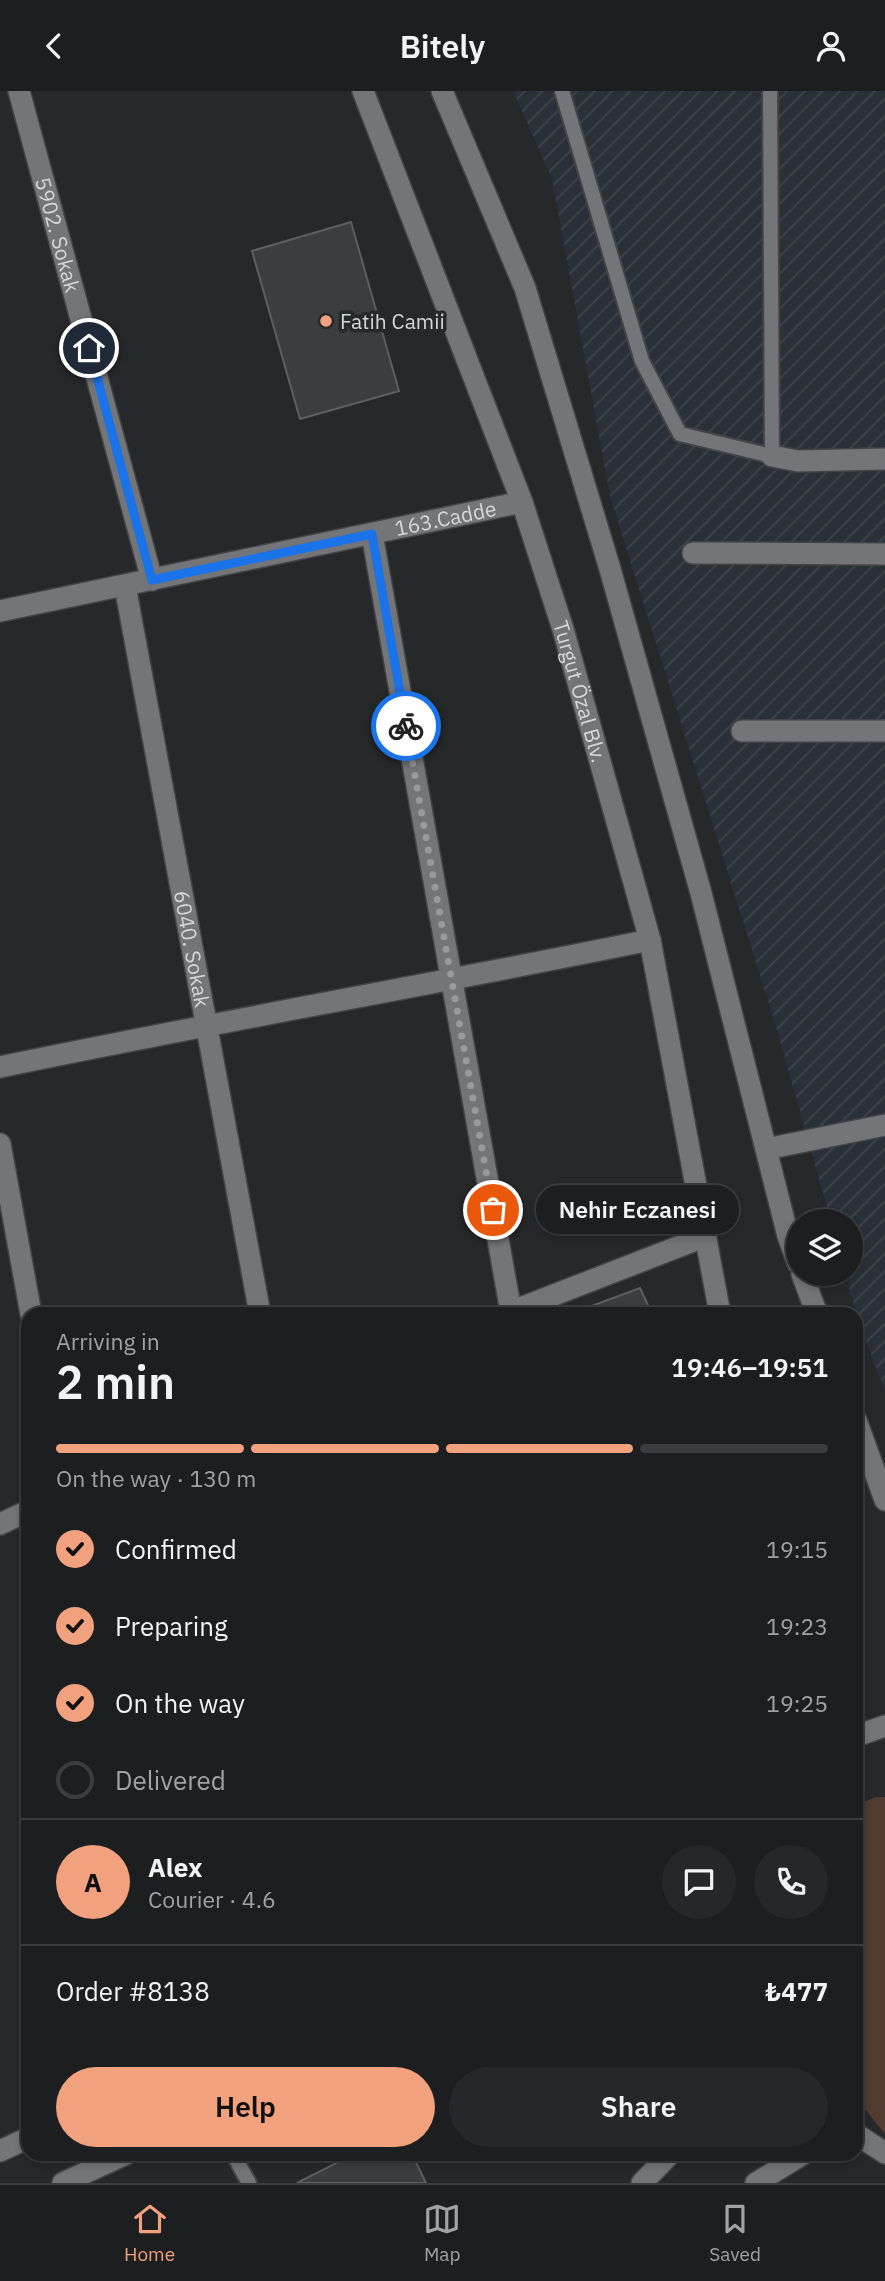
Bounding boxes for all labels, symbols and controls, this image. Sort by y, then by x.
text: Bitely [400,25,485,67]
icon: back [35,27,73,65]
icon: person [812,27,850,65]
street label: 5902. Sokak [29,174,87,296]
place label: Fatih Camii [340,307,445,335]
marker: Fatih Camii [318,313,334,329]
pin [59,318,119,378]
icon: home [70,329,108,367]
street label: 163.Cadde [392,494,499,542]
street label: Turgut Özal Blv. [547,617,614,766]
courier [371,691,441,761]
icon: bike [387,707,425,745]
street label: 6040. Sokak [168,888,217,1010]
pin [463,1180,523,1240]
callout: Nehir Eczanesi [535,1185,738,1235]
icon: bag [474,1191,512,1229]
text: Nehir Eczanesi [559,1194,716,1224]
map controls [786,1209,863,1286]
button: layers [786,1209,863,1286]
text: Arriving in [56,1326,160,1356]
text: 19:46–19:51 [671,1350,828,1384]
text: 2 min [56,1352,175,1412]
text: On the way · 130 m [56,1463,256,1493]
icon: check [56,1530,94,1568]
text: Confirmed [115,1532,237,1566]
text: 19:15 [766,1534,828,1564]
icon: check [56,1607,94,1645]
text: Preparing [115,1609,228,1643]
text: 19:23 [766,1611,828,1641]
icon: check [56,1684,94,1722]
text: On the way [115,1686,245,1720]
text: 19:25 [766,1688,828,1718]
text: Delivered [115,1763,226,1797]
button: chat [662,1845,736,1919]
button: phone [754,1845,828,1919]
text: Alex [148,1850,202,1884]
text: A [84,1865,102,1899]
text: Courier · 4.6 [148,1884,276,1914]
text: Order #8138 [56,1974,210,2008]
text: ₺477 [765,1974,828,2008]
button: Help [56,2067,435,2147]
button: Share [449,2067,828,2147]
tab: Home [124,2200,175,2266]
tab: Map [423,2200,461,2266]
tab: Saved [709,2200,761,2266]

